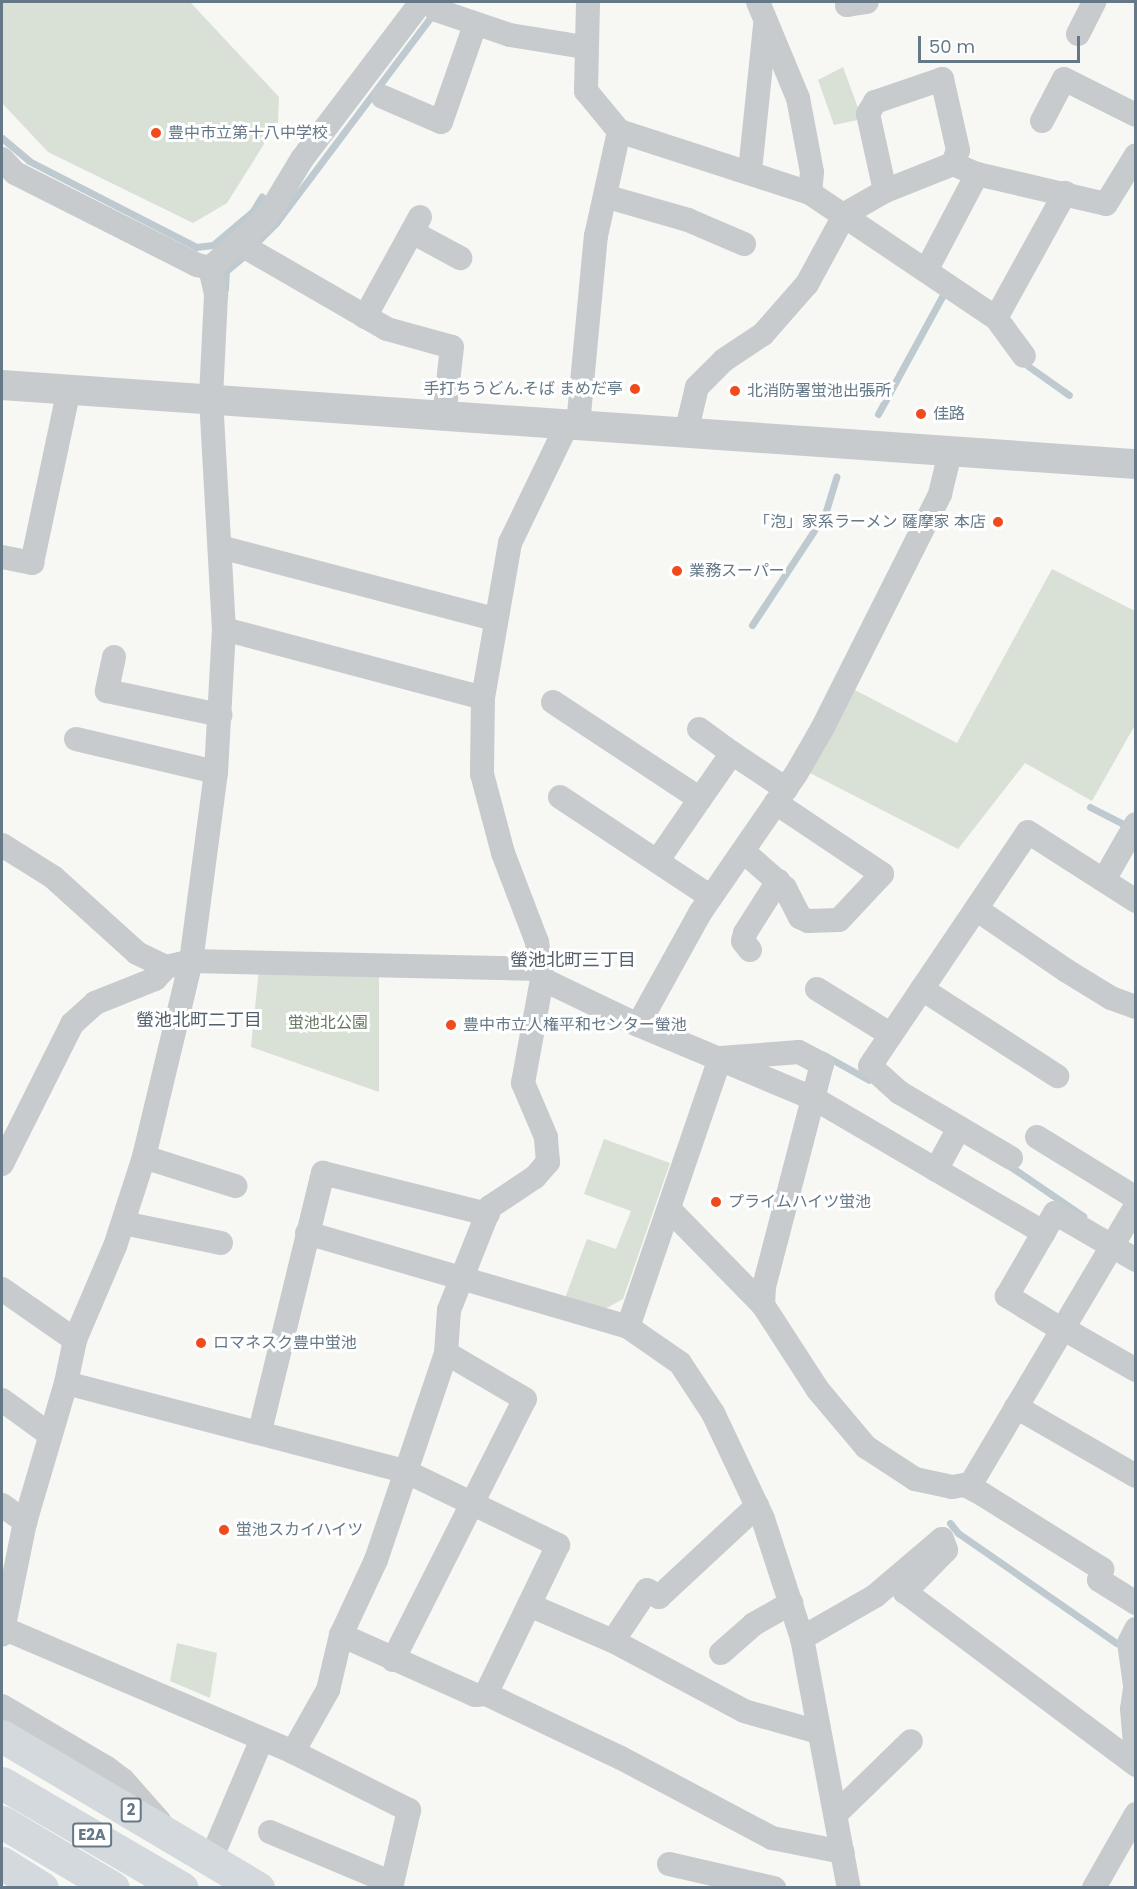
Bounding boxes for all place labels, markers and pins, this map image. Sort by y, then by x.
place label: 豊中市立第十八中学校 [168,123,328,143]
marker: 豊中市立第十八中学校 [149,126,163,140]
place label: 手打ちうどん.そば まめだ亭 [423,379,623,399]
place label: 北消防署蛍池出張所 [747,381,891,401]
marker: 手打ちうどん.そば まめだ亭 [628,382,642,396]
marker: 北消防署蛍池出張所 [728,384,742,398]
place label: 佳路 [933,404,965,424]
marker: 佳路 [914,407,928,421]
place label: 「泡」家系ラーメン 薩摩家 本店 [753,512,986,532]
marker: 「泡」家系ラーメン 薩摩家 本店 [991,515,1005,529]
place label: 業務スーパー [689,561,785,581]
marker: 業務スーパー [670,564,684,578]
place label: 豊中市立人権平和センター螢池 [463,1015,687,1035]
marker: 豊中市立人権平和センター螢池 [444,1018,458,1032]
place label: プライムハイツ蛍池 [728,1192,872,1212]
marker: プライムハイツ蛍池 [709,1195,723,1209]
place label: ロマネスク豊中蛍池 [213,1333,357,1353]
marker: ロマネスク豊中蛍池 [194,1336,208,1350]
place label: 蛍池スカイハイツ [236,1520,364,1540]
marker: 蛍池スカイハイツ [217,1523,231,1537]

